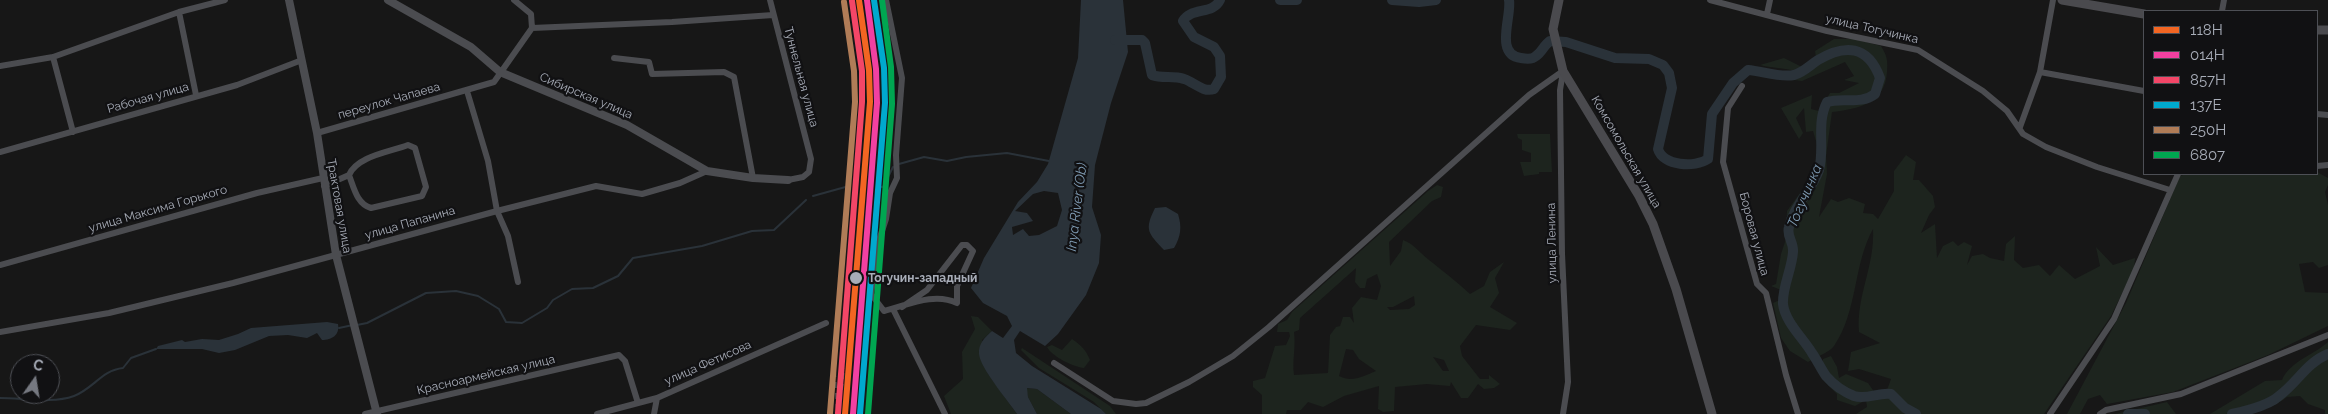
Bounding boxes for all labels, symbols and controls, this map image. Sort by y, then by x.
legend [2143,10,2318,175]
street label: улица Тогучинка [1824,11,1920,47]
text: 118Н [2190,21,2223,39]
street label: Туннельная улица [781,25,821,129]
text: 014Н [2190,46,2225,64]
street label: Сибирская улица [537,70,635,122]
text: 857Н [2190,71,2226,89]
street label: Рабочая улица [105,79,191,117]
street label: переулок Чапаева [336,80,442,122]
street label: Комсомольская улица [1588,93,1664,211]
text: 137Е [2190,96,2222,114]
text: 250Н [2190,121,2226,139]
text: 6807 [2190,146,2225,164]
street label: Трактовая улица [324,158,354,254]
water label: Inya River (Ob) [1063,162,1091,252]
water label: Тогучинка [1784,162,1826,230]
street label: улица Максима Горького [87,182,229,236]
street label: Боровая улица [1736,191,1772,277]
street label: улица Папанина [363,203,457,243]
street label: улица Ленина [1544,203,1560,283]
marker: Тогучин-западный [848,270,864,286]
place label: Тогучин-западный [868,271,977,285]
street label: улица Фетисова [662,337,754,389]
street label: Красноармейская улица [416,352,556,398]
north arrow [10,354,60,404]
text: С [32,356,45,374]

